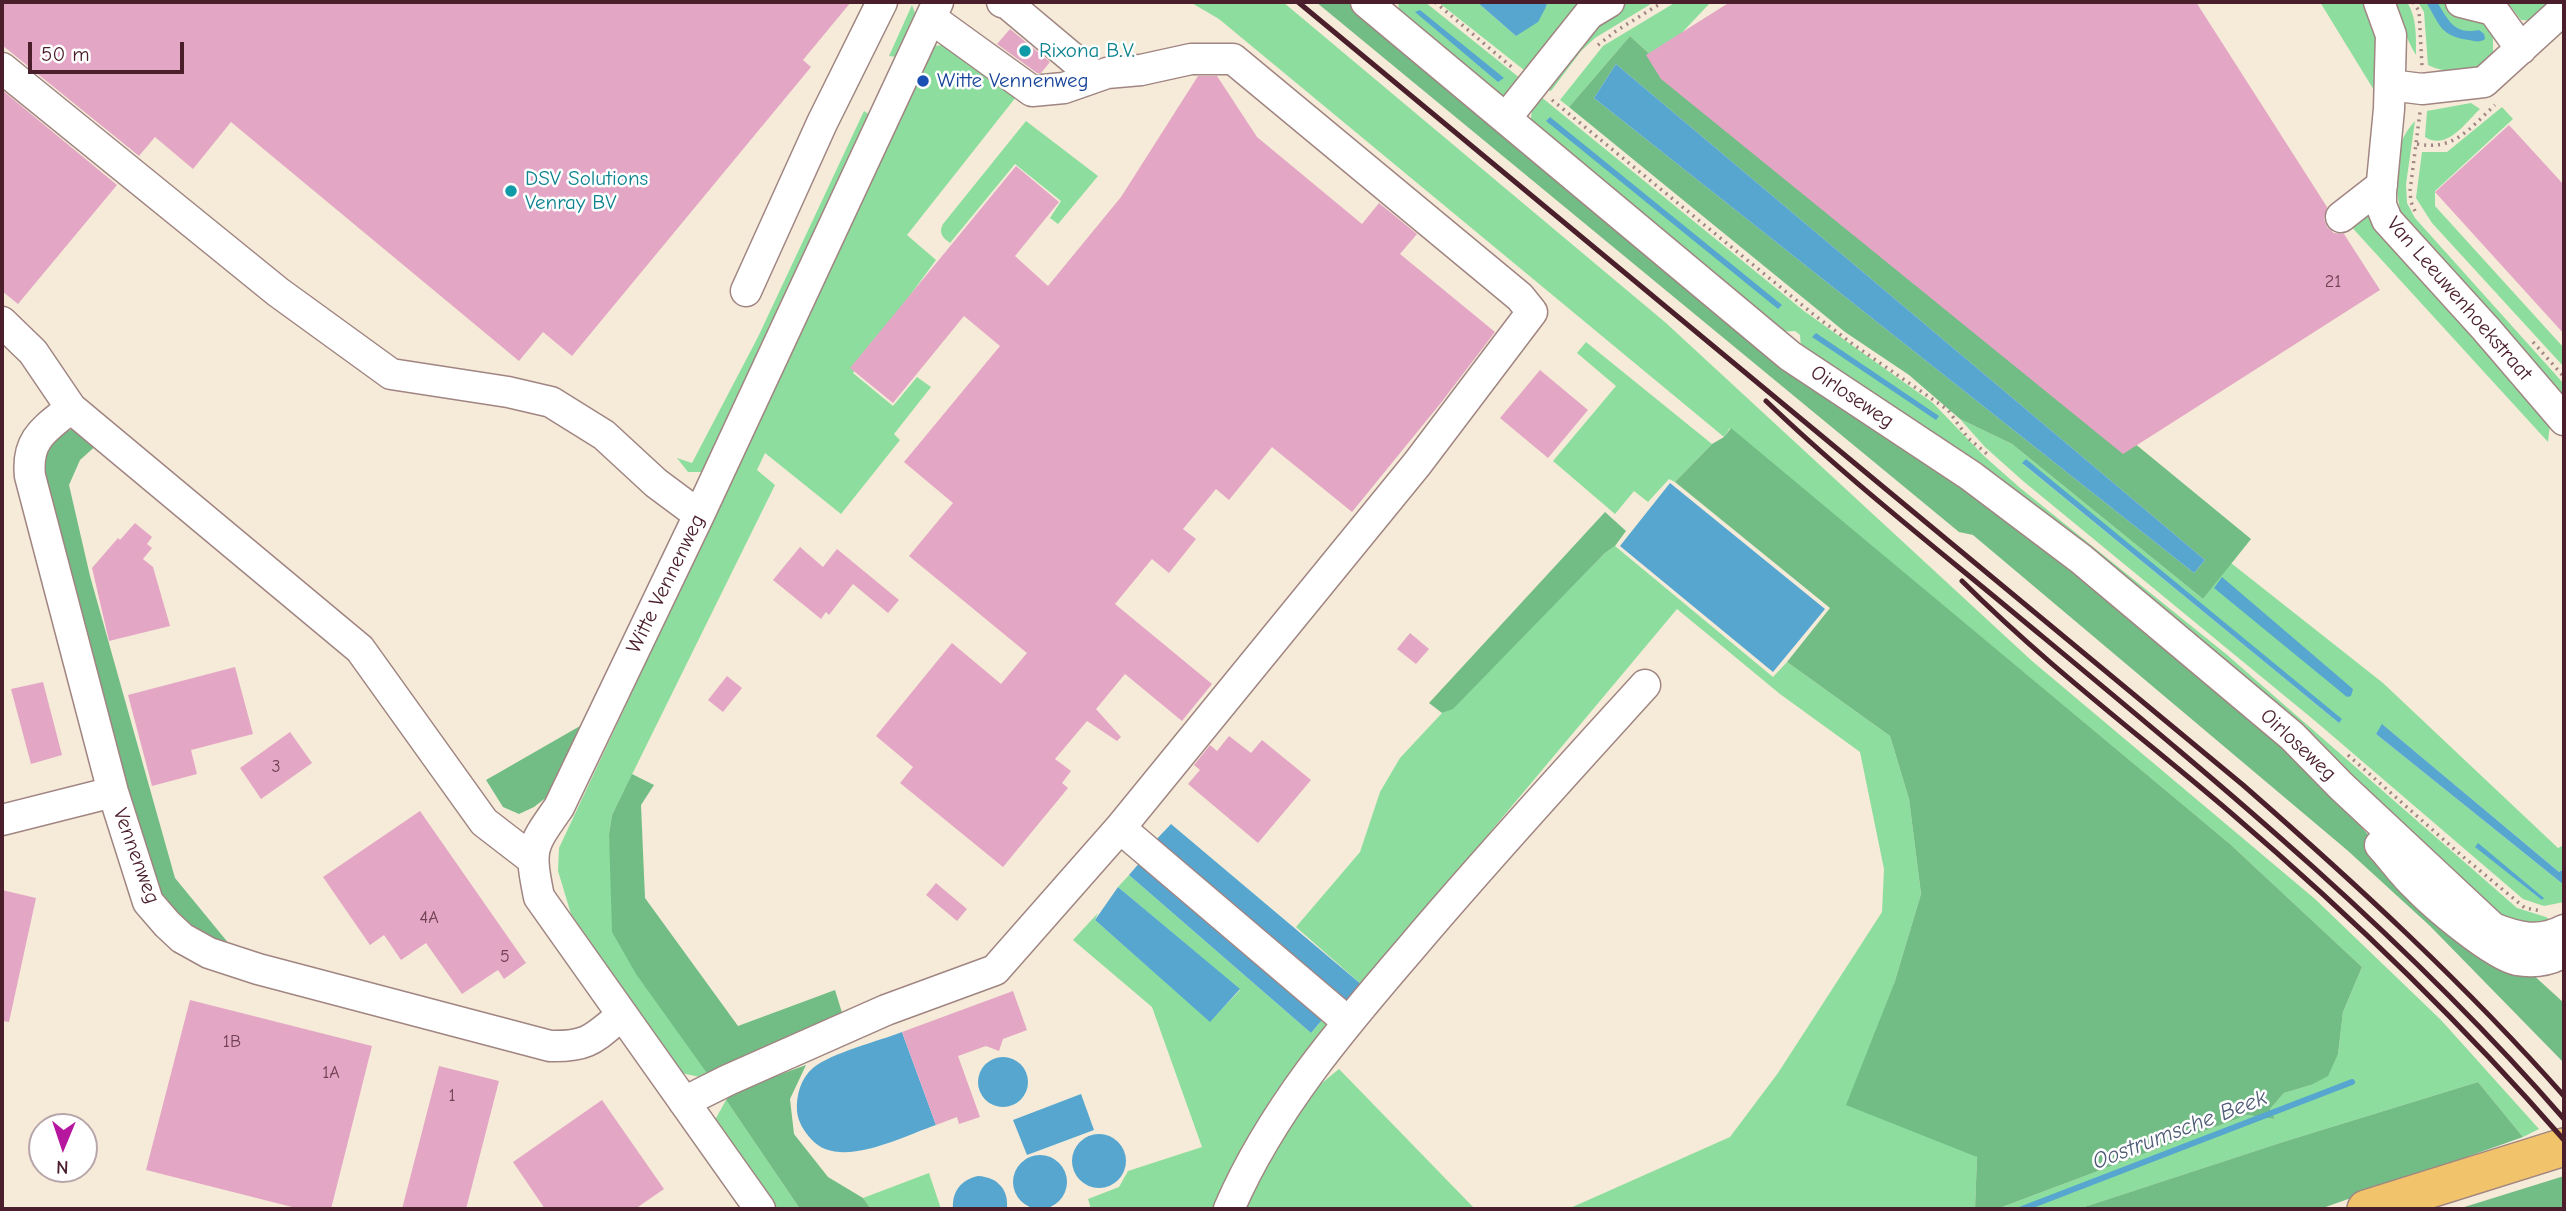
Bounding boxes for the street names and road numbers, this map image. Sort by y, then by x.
street label: Van Leeuwenhoekstraat [2381,212,2537,386]
street label: Oirloseweg [1805,360,1899,434]
street label: Witte Vennenweg [621,510,711,658]
street label: Oirloseweg [2255,703,2341,787]
street label: Vennenweg [107,805,165,907]

